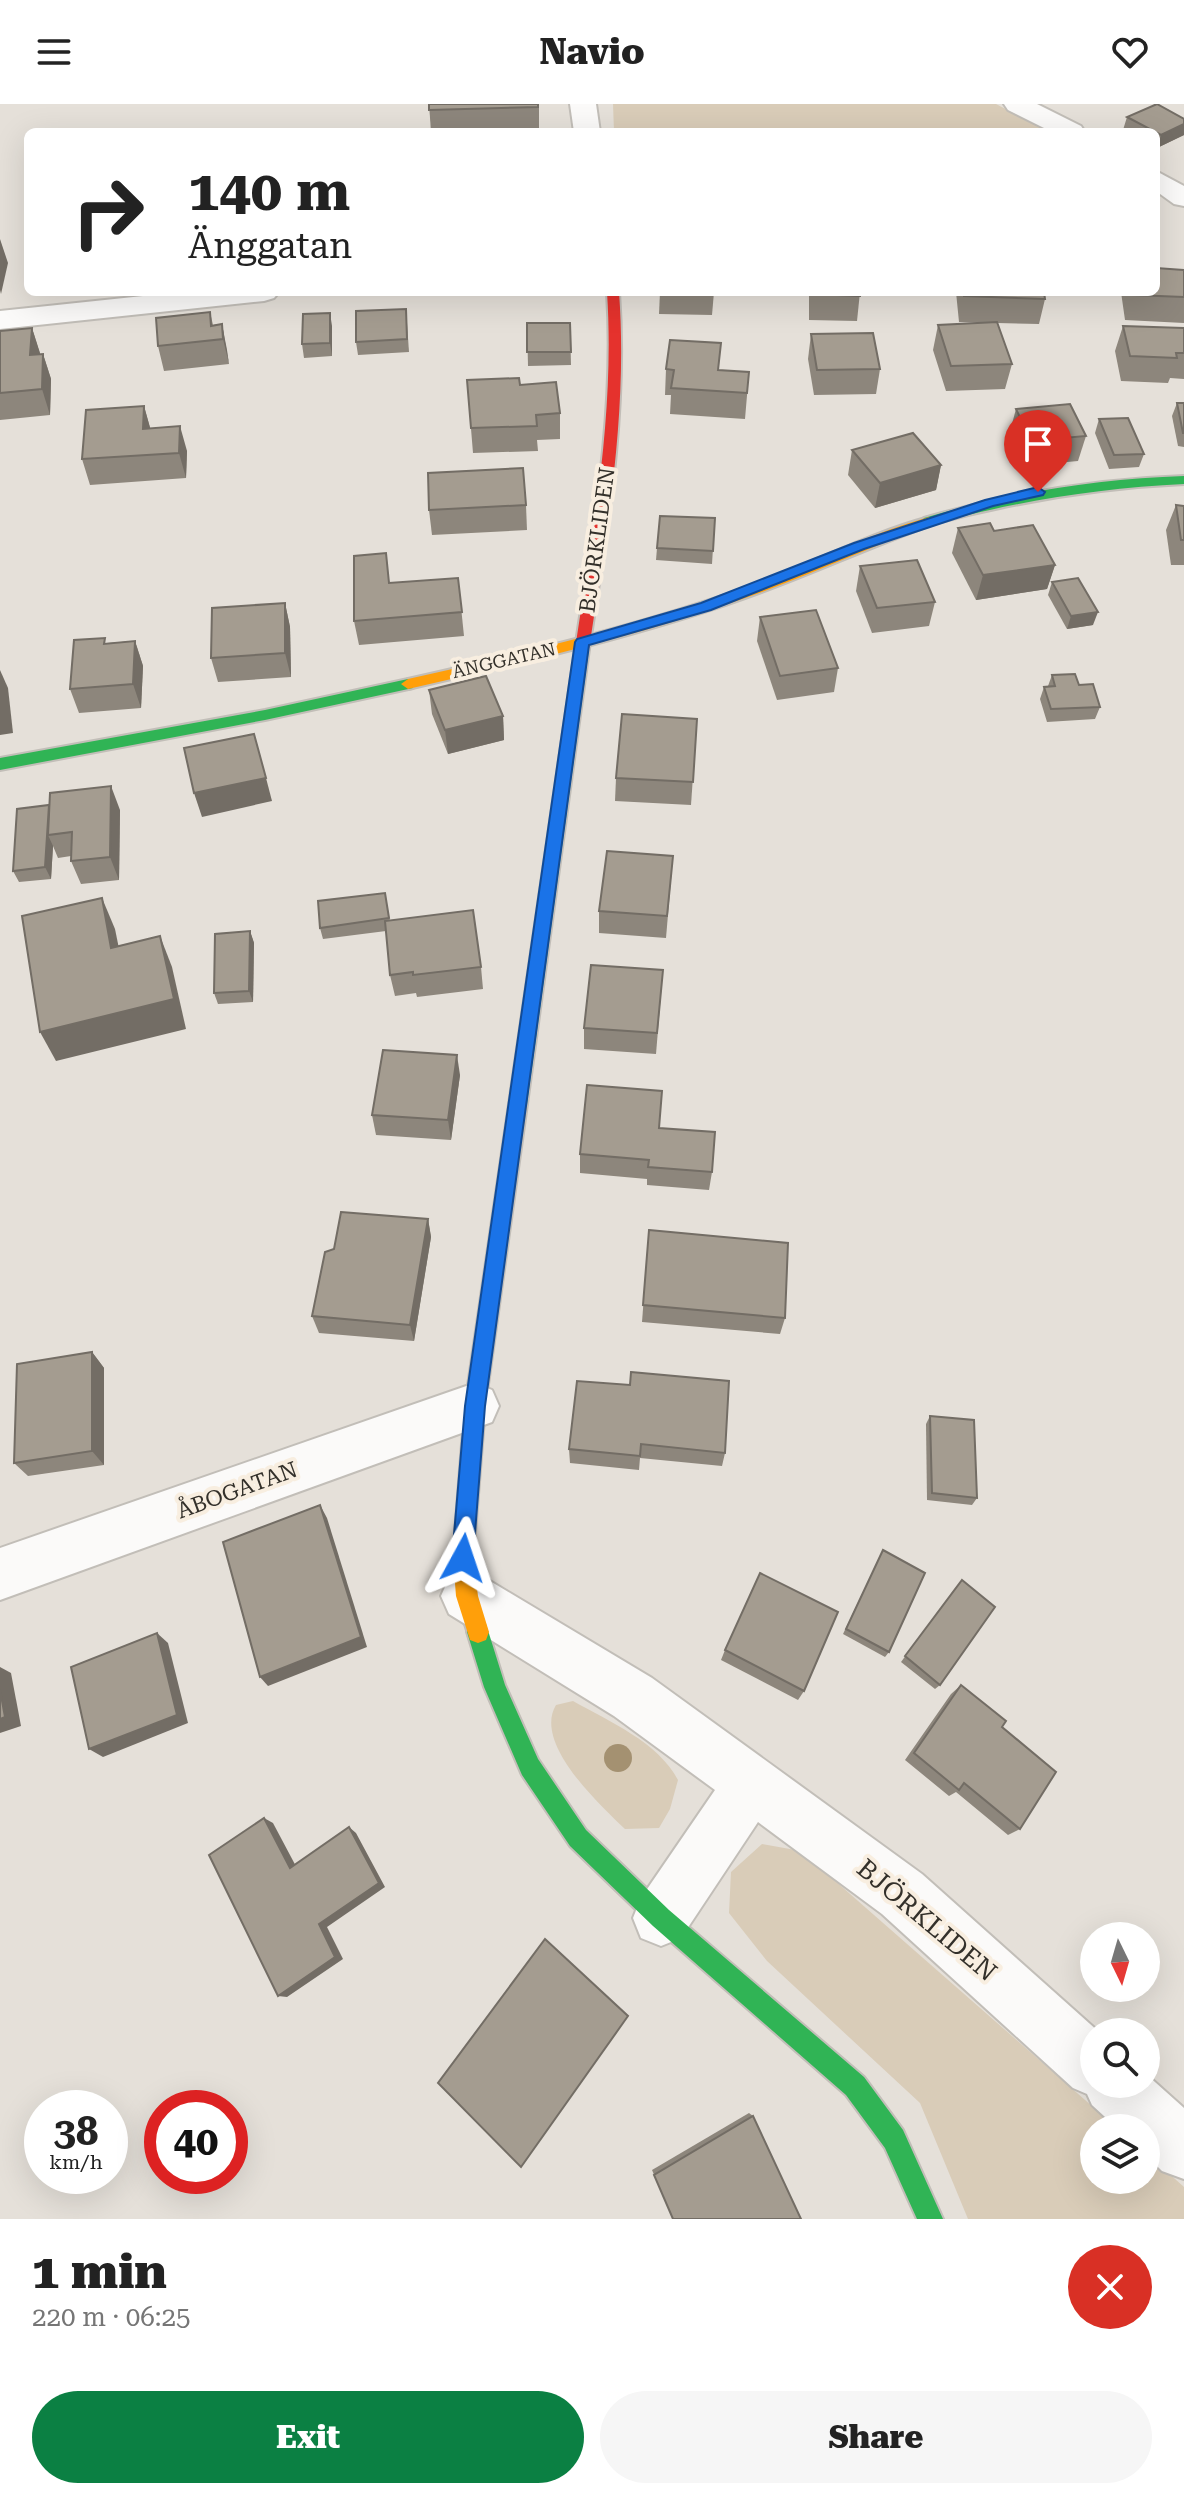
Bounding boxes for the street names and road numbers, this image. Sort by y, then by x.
street label: BJÖRKLIDEN [573,466,620,614]
street label: ÄNGGATAN [450,638,558,682]
street label: ÅBOGATAN [173,1455,301,1523]
street label: BJÖRKLIDEN [851,1852,1004,1987]

